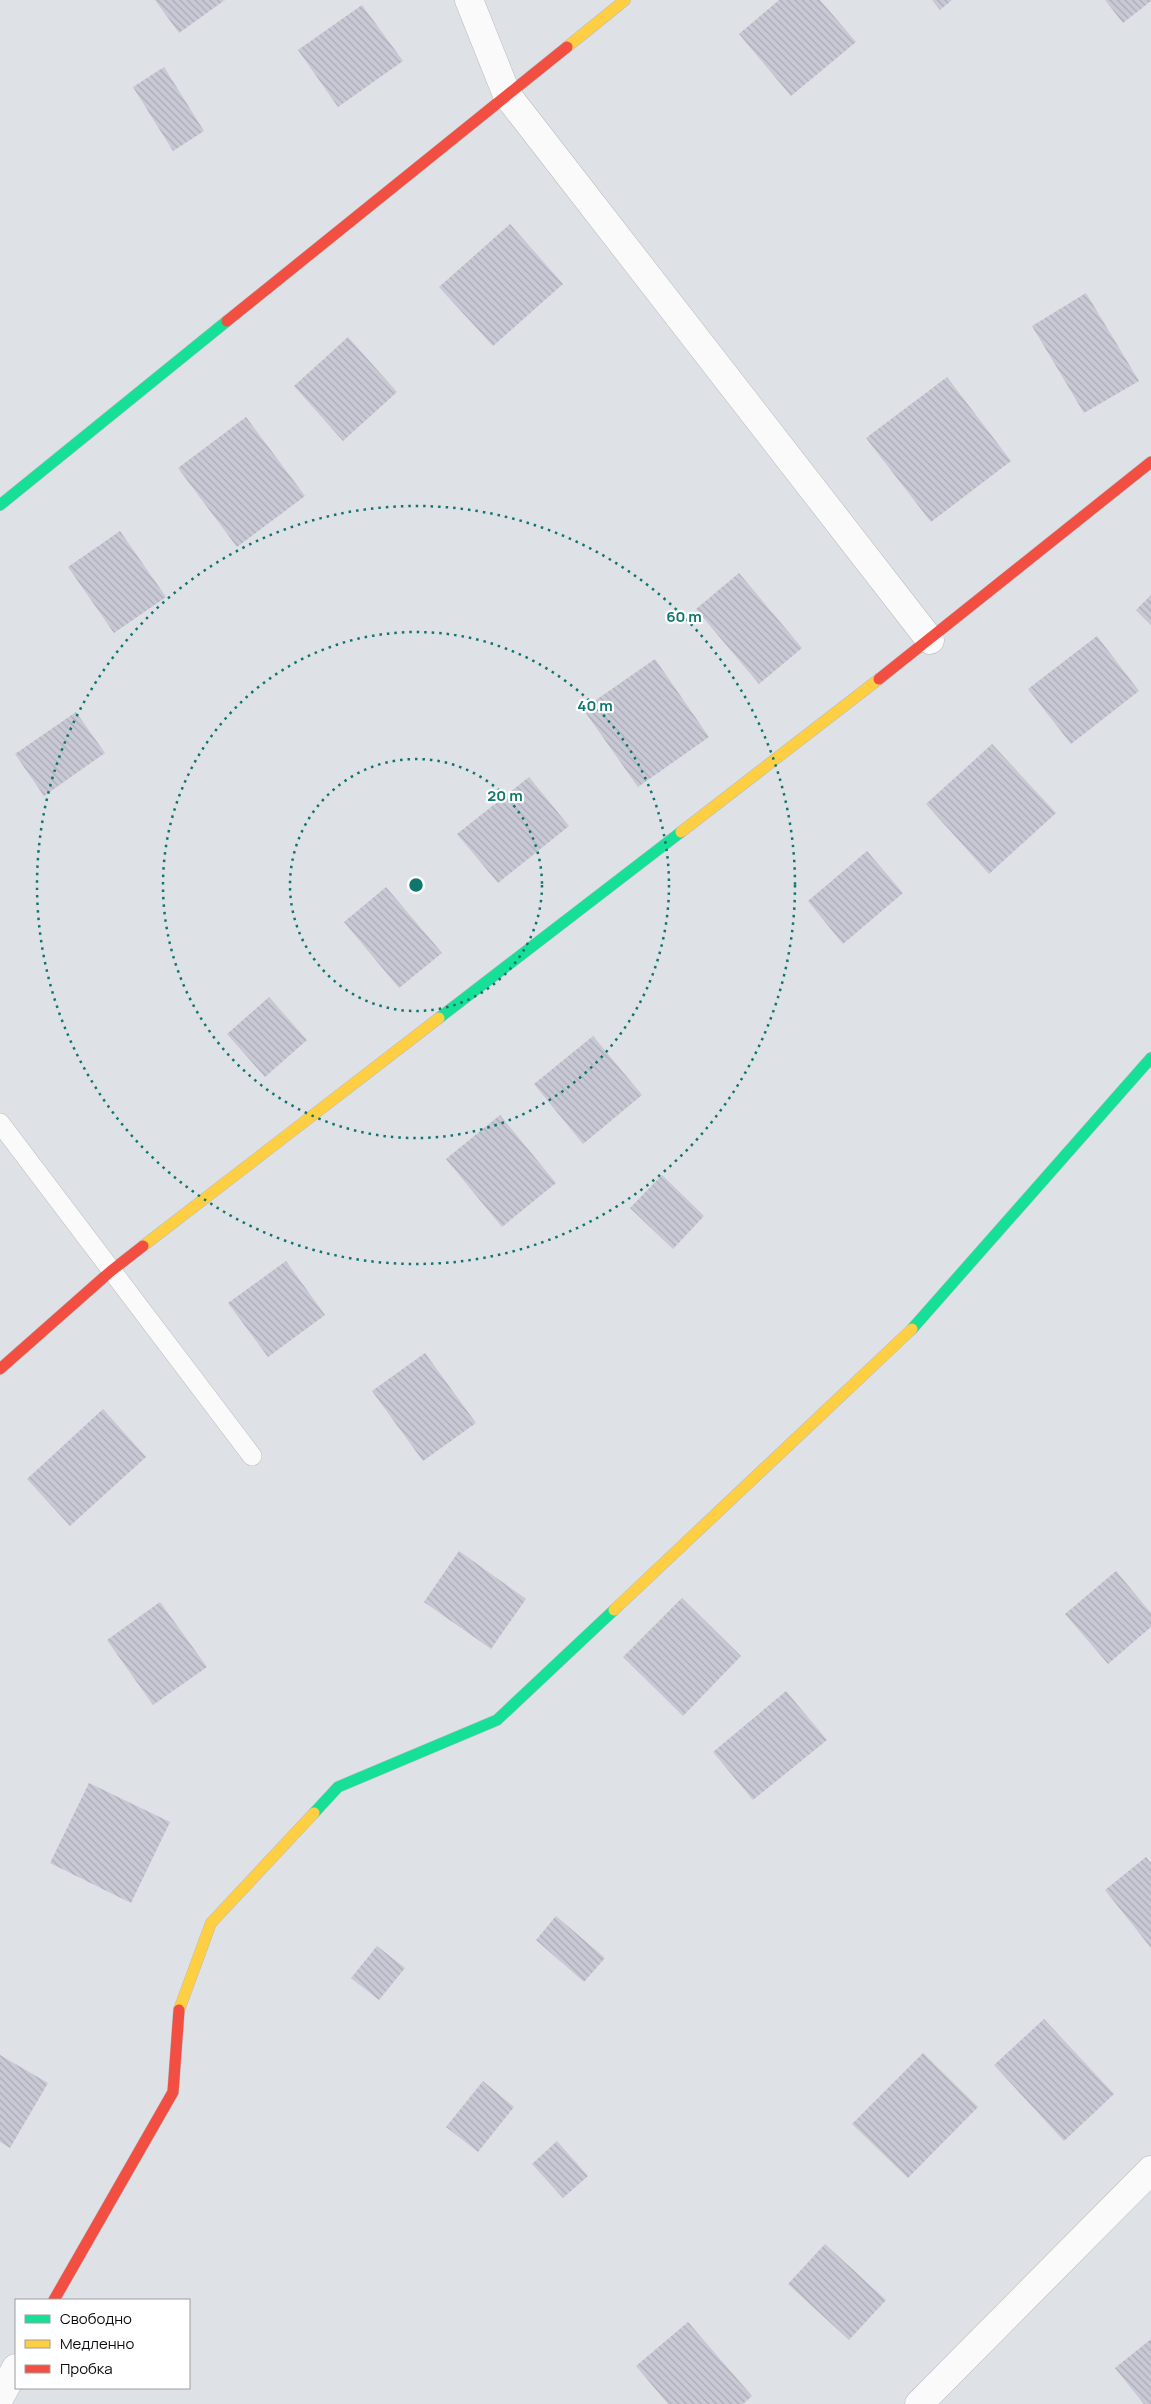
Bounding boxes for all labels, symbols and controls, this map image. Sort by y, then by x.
text: 60 m [666,606,702,627]
text: 40 m [577,695,613,716]
text: 20 m [487,785,523,806]
centre of rings [407,876,425,894]
legend [15,2299,190,2389]
text: Свободно [60,2308,132,2329]
text: Медленно [60,2333,134,2354]
text: Пробка [60,2358,113,2379]

